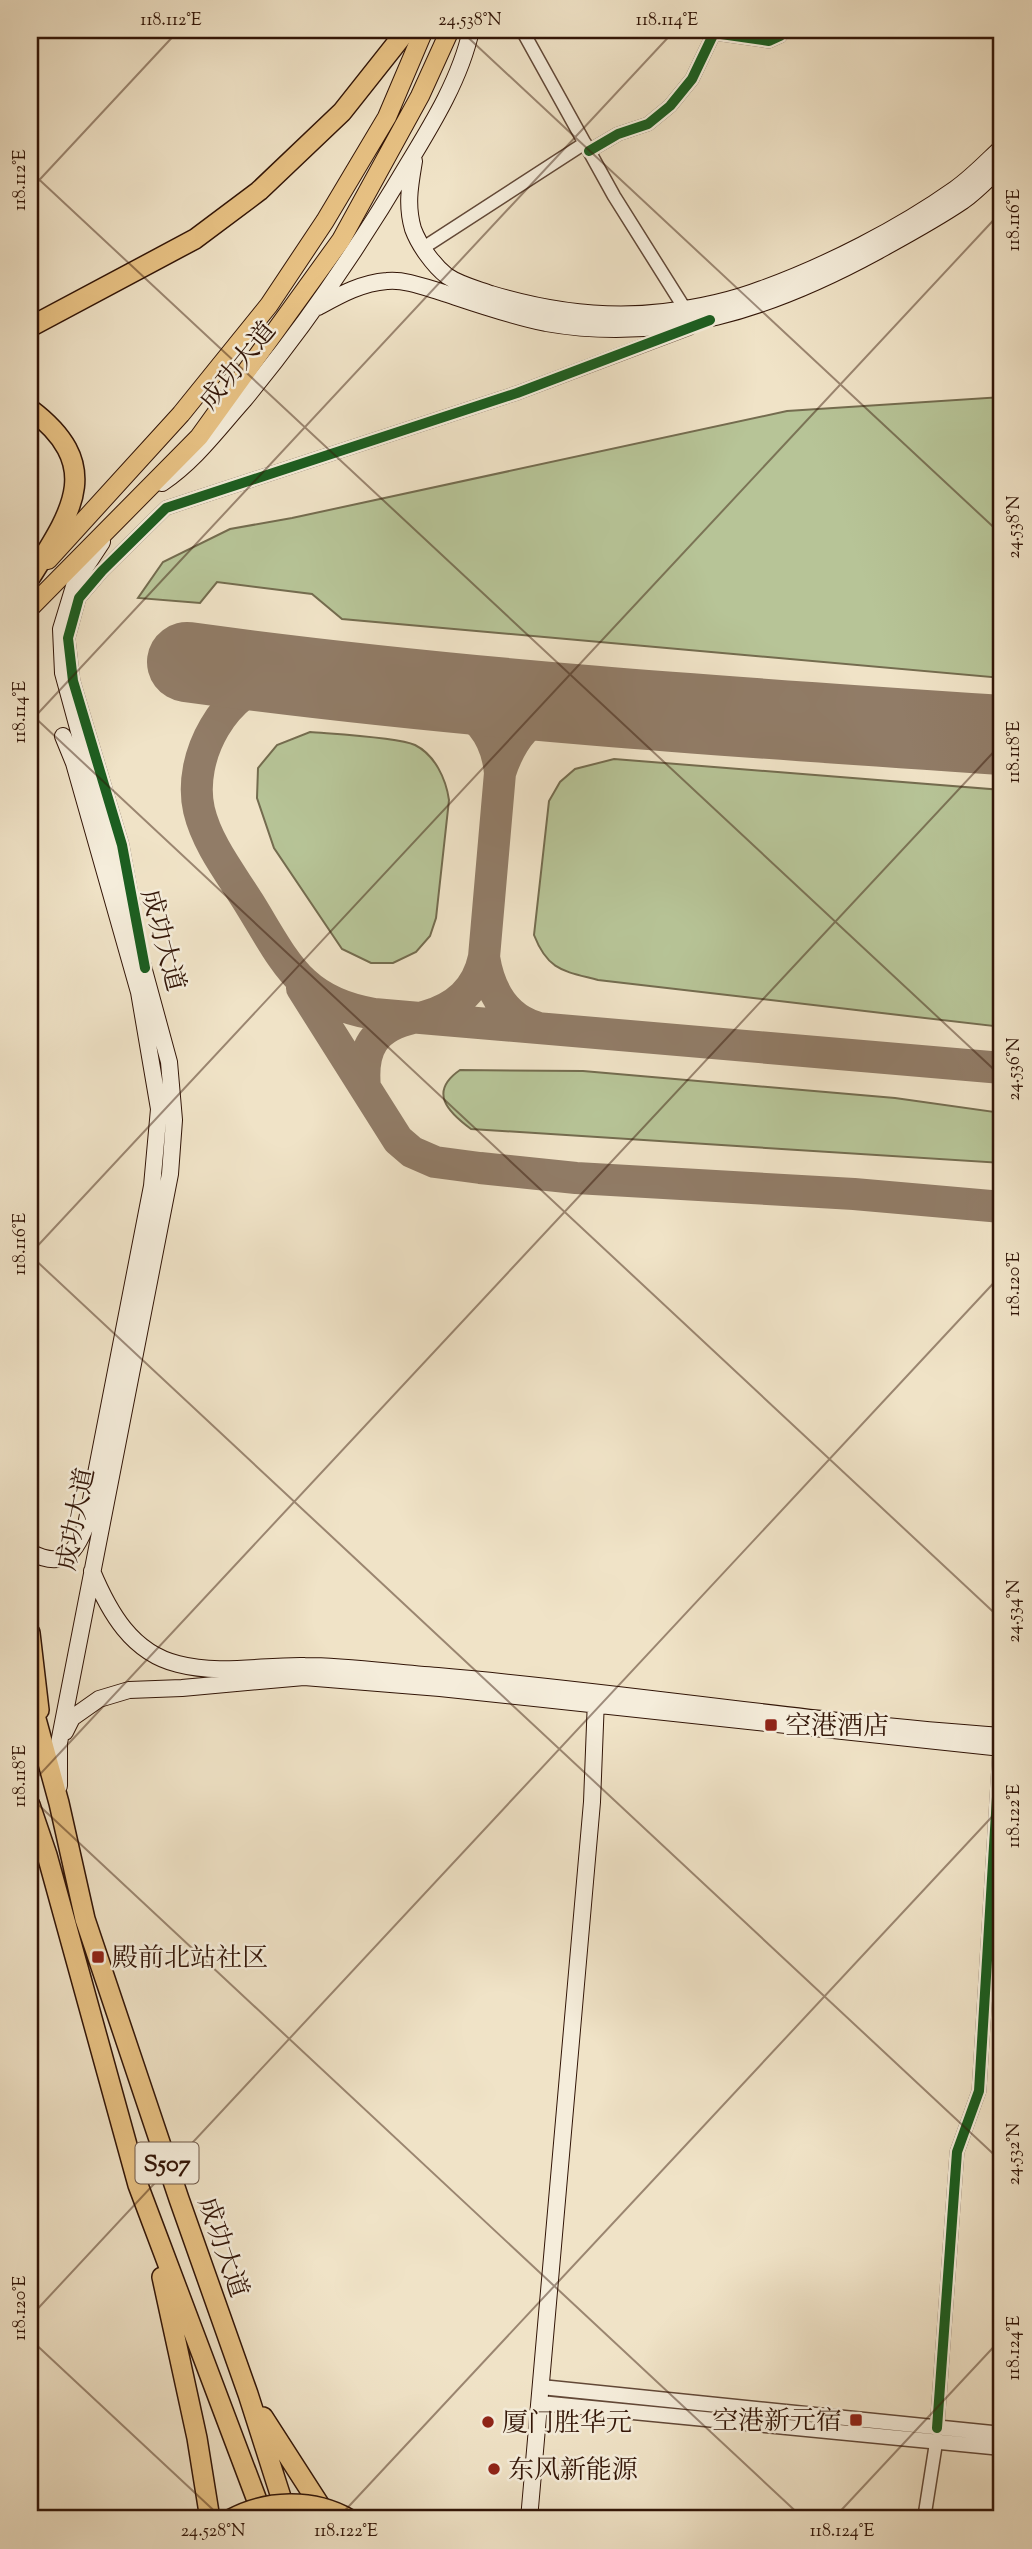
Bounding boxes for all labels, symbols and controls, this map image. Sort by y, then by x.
text: 118.112°E [140,8,202,34]
text: 24.538°N [438,8,502,34]
text: 118.114°E [636,8,698,34]
text: 118.112°E [8,149,34,211]
text: 118.116°E [1002,189,1028,251]
street label: 成功大道 [192,315,286,419]
text: 24.538°N [1002,495,1028,559]
text: 118.114°E [8,681,34,743]
text: 118.118°E [1002,721,1028,783]
street label: 成功大道 [130,886,193,996]
text: 24.536°N [1002,1037,1028,1101]
text: 118.116°E [8,1213,34,1275]
text: 118.120°E [1002,1251,1028,1316]
street label: 成功大道 [49,1465,106,1574]
text: 24.534°N [1002,1579,1028,1643]
place label: 空港酒店 [785,1709,889,1746]
marker: 空港酒店 [763,1717,779,1733]
text: 118.118°E [8,1745,34,1807]
text: 118.122°E [1002,1784,1028,1848]
place label: 殿前北站社区 [112,1941,268,1978]
marker: 殿前北站社区 [90,1949,106,1965]
text: 24.532°N [1002,2123,1028,2185]
road number: S507 [136,2142,198,2184]
street label: 成功大道 [187,2193,256,2303]
text: 118.120°E [8,2275,34,2340]
text: 118.124°E [1002,2316,1028,2380]
place label: 空港新元宿 [712,2404,842,2441]
place label: 厦门胜华元 [502,2406,632,2443]
marker: 空港新元宿 [848,2412,864,2428]
marker: 厦门胜华元 [480,2414,496,2430]
place label: 东风新能源 [508,2453,638,2490]
marker: 东风新能源 [486,2461,502,2477]
text: 24.528°N [181,2519,245,2545]
text: 118.122°E [314,2519,378,2545]
text: 118.124°E [810,2519,874,2545]

